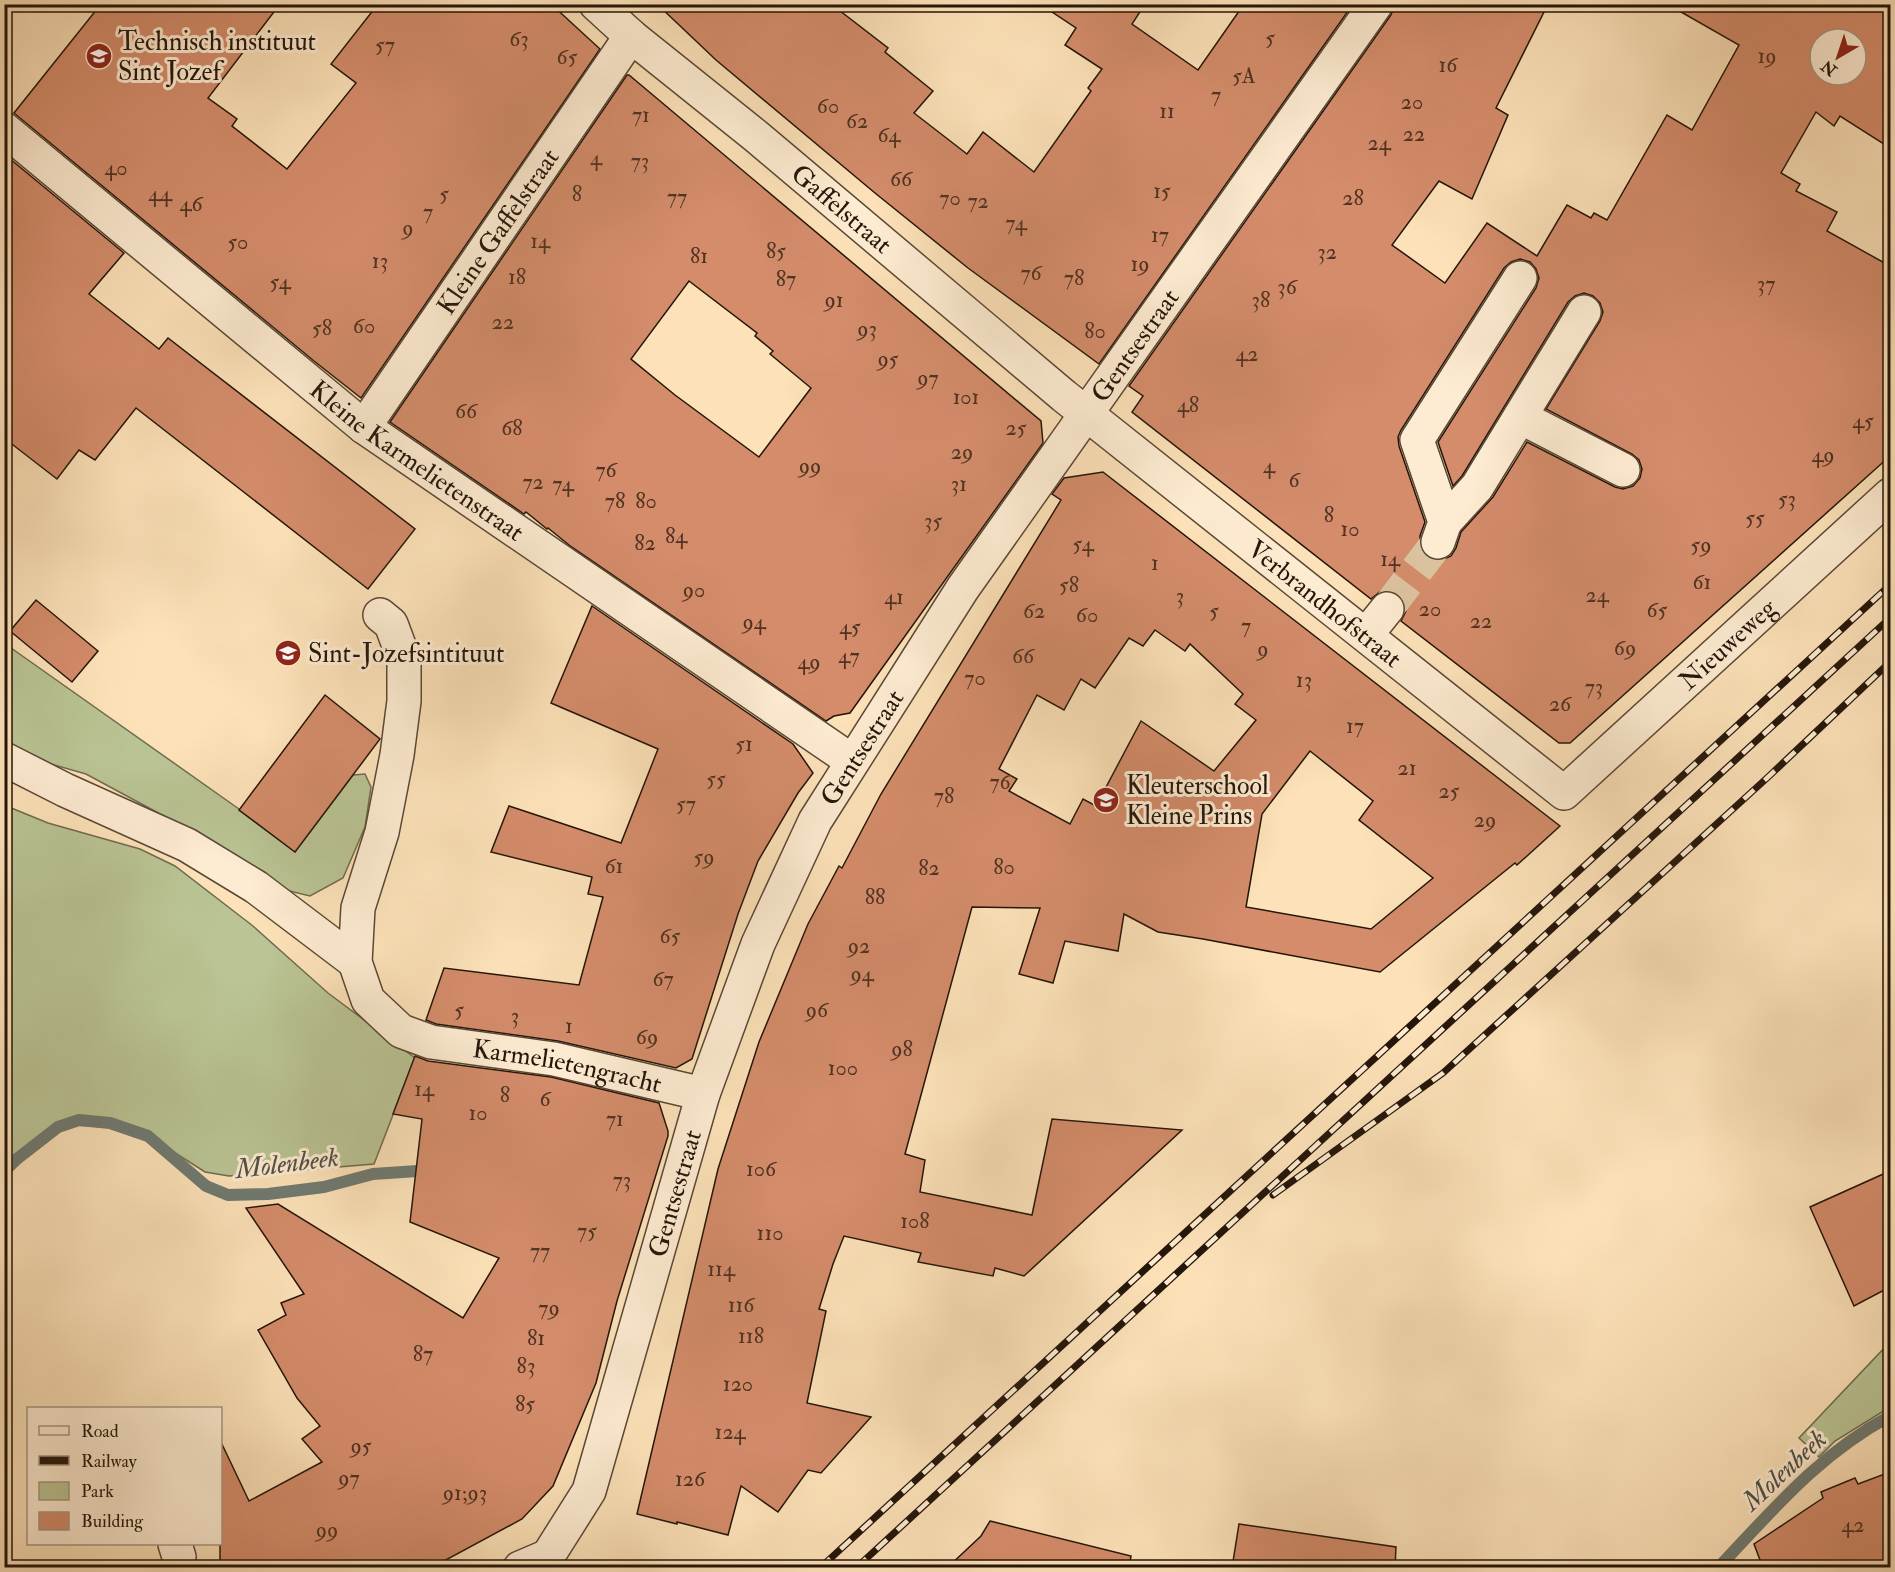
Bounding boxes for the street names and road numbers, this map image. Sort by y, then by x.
street label: Kleine Gaffelstraat [431,143,566,321]
street label: Gaffelstraat [784,158,898,261]
street label: Gentsestraat [1085,283,1186,409]
street label: Kleine Karmelietenstraat [303,374,530,549]
street label: Verbrandhofstraat [1241,533,1408,675]
street label: Nieuweweg [1673,591,1784,697]
street label: Gentsestraat [814,684,911,812]
street label: Karmelietengracht [471,1033,665,1101]
street label: Gentsestraat [642,1126,709,1261]

